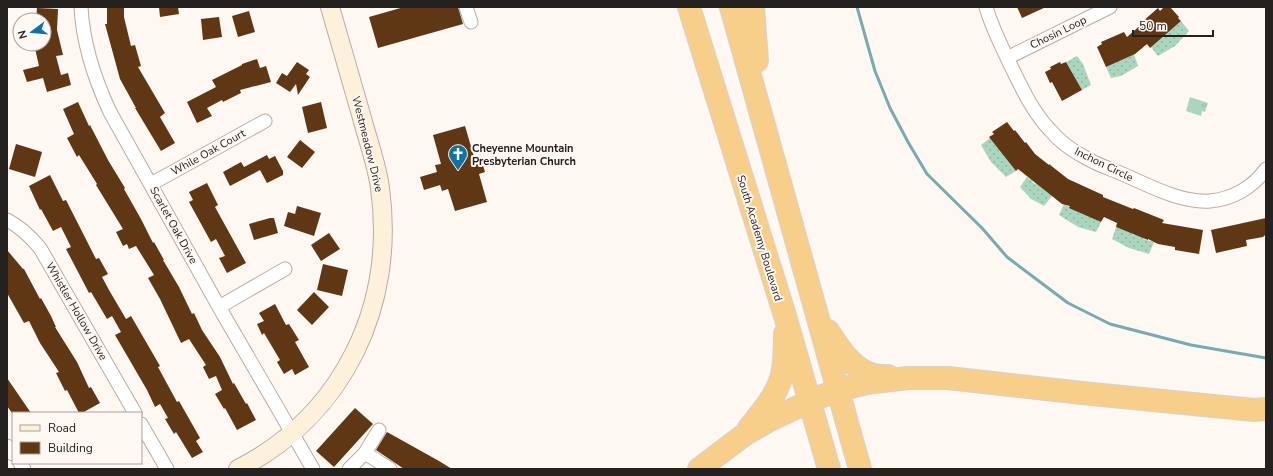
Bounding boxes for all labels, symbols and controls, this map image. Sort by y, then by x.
north arrow [12,12,52,52]
street label: Chosin Loop [1027,12,1089,53]
scale bar [1133,12,1213,38]
text: 50 m [1139,18,1167,34]
text: N [15,29,31,41]
street label: Westmeadow Drive [348,95,387,194]
street label: While Oak Court [168,126,248,179]
place label: Cheyenne Mountain Presbyterian Church [472,141,576,169]
church icon: Cheyenne Mountain Presbyterian Church [447,143,469,171]
street label: Inchon Circle [1072,144,1136,185]
street label: South Academy Boulevard [733,173,786,303]
street label: Scarlet Oak Drive [146,184,201,267]
street label: Whistler Hollow Drive [42,259,111,363]
legend [12,412,142,464]
text: Road [48,420,76,436]
text: Building [48,440,93,456]

